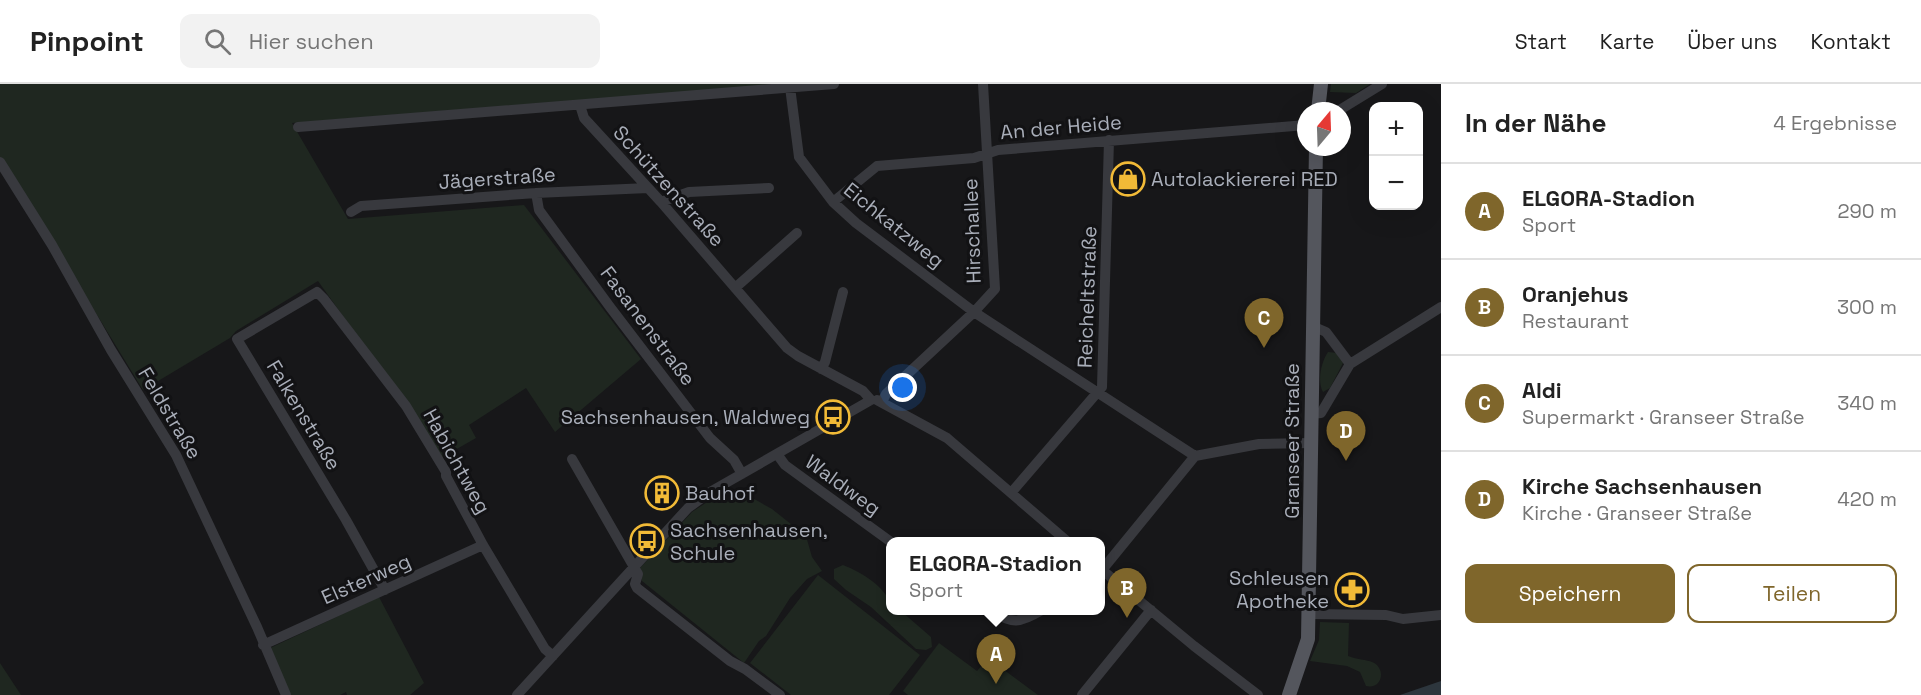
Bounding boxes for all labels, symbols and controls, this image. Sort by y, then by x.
search box [180,14,600,68]
text: Pinpoint [30,23,144,59]
icon: search [201,25,234,58]
text: Hier suchen [249,27,374,55]
text: Start [1515,28,1567,55]
text: Karte [1600,28,1654,55]
text: Über uns [1687,28,1777,55]
text: Kontakt [1810,28,1891,55]
north arrow [1297,102,1351,156]
map controls [1369,102,1423,210]
button: + [1369,102,1423,156]
text: In der Nähe [1465,106,1606,140]
street label: An der Heide [999,109,1123,145]
text: 4 Ergebnisse [1773,110,1897,136]
street label: Schützenstraße [608,120,730,252]
button: − [1369,156,1423,210]
street label: Jägerstraße [438,161,556,195]
shop icon: Autolackiererei RED [1110,161,1146,197]
place label: Autolackiererei RED [1151,166,1338,192]
street label: Eichkatzweg [838,177,950,273]
street label: Hirschallee [957,178,987,284]
text: ELGORA-Stadion [1522,184,1695,212]
text: A [1478,198,1491,224]
text: 290 m [1838,198,1897,224]
text: Sport [1522,212,1576,238]
street label: Reicheltstraße [1072,226,1102,368]
street label: Fasanenstraße [595,261,701,391]
text: Oranjehus [1522,280,1629,308]
text: B [1478,294,1491,320]
text: 300 m [1837,294,1897,320]
pin: C [1244,298,1284,348]
text: Restaurant [1522,308,1629,334]
street label: Falkenstraße [261,355,347,475]
street label: Feldstraße [132,362,208,464]
street label: Granseer Straße [1279,363,1305,519]
your location [888,373,917,402]
text: Aldi [1522,376,1562,404]
text: C [1478,390,1491,416]
text: 340 m [1837,390,1897,416]
bus stop icon: Sachsenhausen, Waldweg [815,399,851,435]
street label: Habichtweg [417,404,497,518]
place label: Sachsenhausen, Waldweg [561,404,810,430]
text: Supermarkt · Granseer Straße [1522,404,1805,430]
pin: D [1326,412,1366,461]
street label: Waldweg [800,449,886,521]
text: Kirche Sachsenhausen [1522,472,1762,500]
building icon: Bauhof [644,475,680,511]
place label: Bauhof [685,480,755,506]
text: D [1478,486,1491,512]
text: 420 m [1837,486,1897,512]
text: Kirche · Granseer Straße [1522,500,1752,526]
place label: Sachsenhausen, Schule [670,517,828,566]
bus stop icon: Sachsenhausen, Schule [629,523,665,559]
popup [886,537,1105,615]
street label: Elsterweg [317,548,415,610]
text: ELGORA-Stadion [909,549,1082,577]
button: Speichern [1465,564,1675,623]
button: Teilen [1687,564,1897,623]
place label: Schleusen Apotheke [1229,565,1329,614]
pin: B [1108,568,1146,618]
pharmacy icon: Schleusen Apotheke [1334,572,1370,608]
text: Sport [909,577,963,603]
pin: A [976,634,1016,684]

